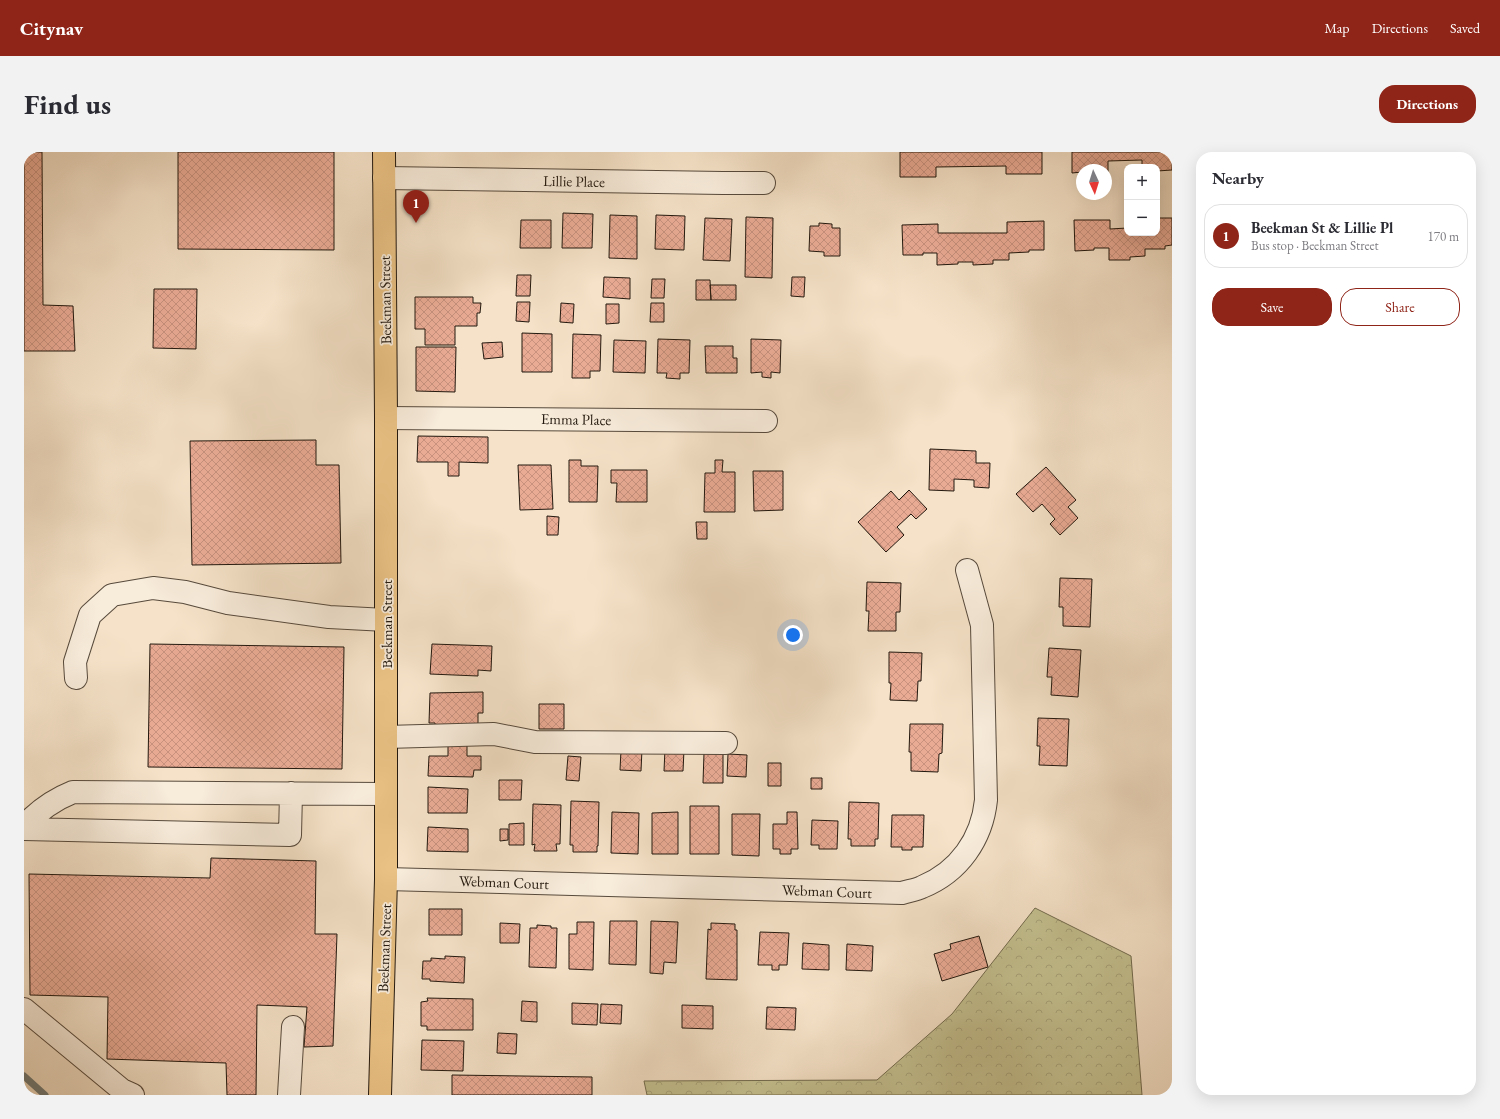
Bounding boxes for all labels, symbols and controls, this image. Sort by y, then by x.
text: Citynav [20,16,83,41]
text: Map [1324,19,1350,37]
text: Directions [1372,19,1428,37]
text: Saved [1450,19,1480,37]
button: Directions [1379,85,1476,123]
text: Find us [24,86,111,122]
north arrow [1076,164,1112,200]
map controls [1124,164,1160,236]
button: + [1124,164,1160,200]
text: Nearby [1212,167,1264,189]
street label: Lillie Place [543,171,605,191]
pin: 1 [403,190,429,223]
button: − [1124,200,1160,236]
text: Beekman St & Lillie Pl [1251,218,1393,237]
text: 1 [1223,228,1229,245]
text: 170 m [1428,228,1459,245]
text: Bus stop · Beekman Street [1251,237,1379,254]
street label: Beekman Street [375,255,395,345]
button: Save [1212,288,1332,326]
button: Share [1340,288,1460,326]
street label: Emma Place [541,409,611,429]
street label: Beekman Street [377,579,396,668]
your location [783,625,803,645]
street label: Webman Court [459,871,550,893]
street label: Webman Court [782,880,873,902]
street label: Beekman Street [373,903,395,993]

